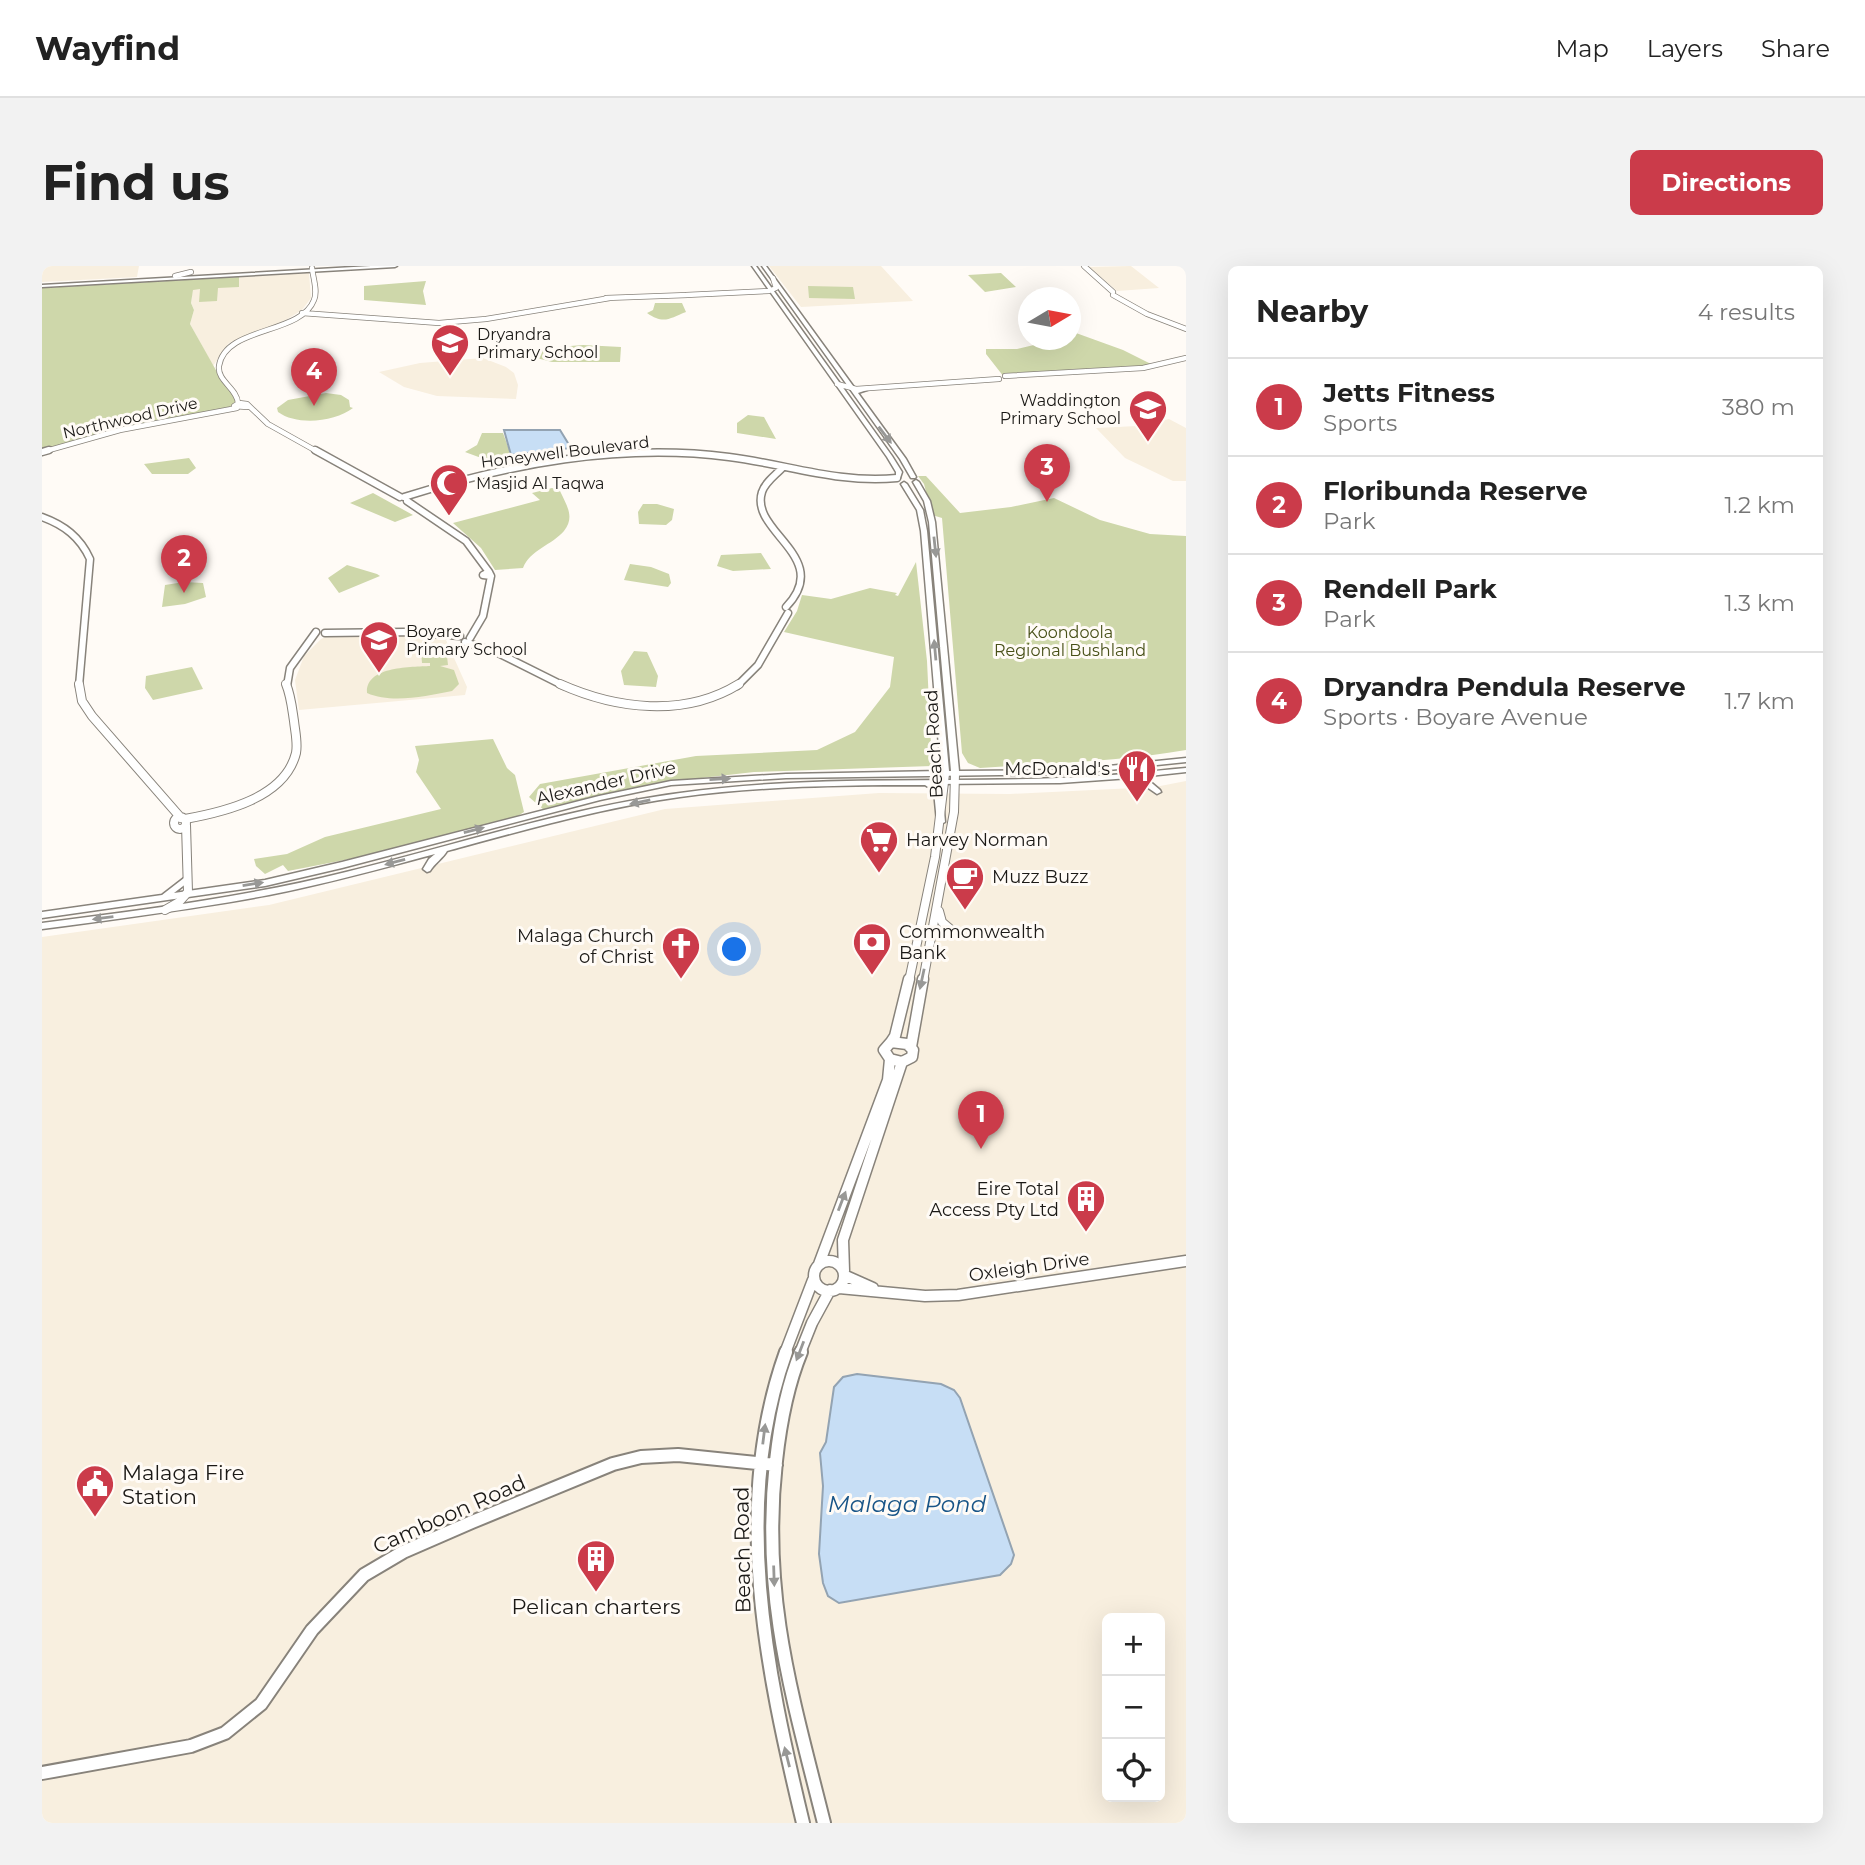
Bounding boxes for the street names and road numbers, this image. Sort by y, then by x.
street label: Northwood Drive [61,393,199,443]
street label: Honeywell Boulevard [480,432,650,472]
street label: Beach Road [920,689,948,799]
street label: Alexander Drive [534,756,678,810]
street label: Oxleigh Drive [967,1248,1091,1286]
street label: Camboon Road [369,1469,529,1559]
street label: Beach Road [728,1486,756,1614]

